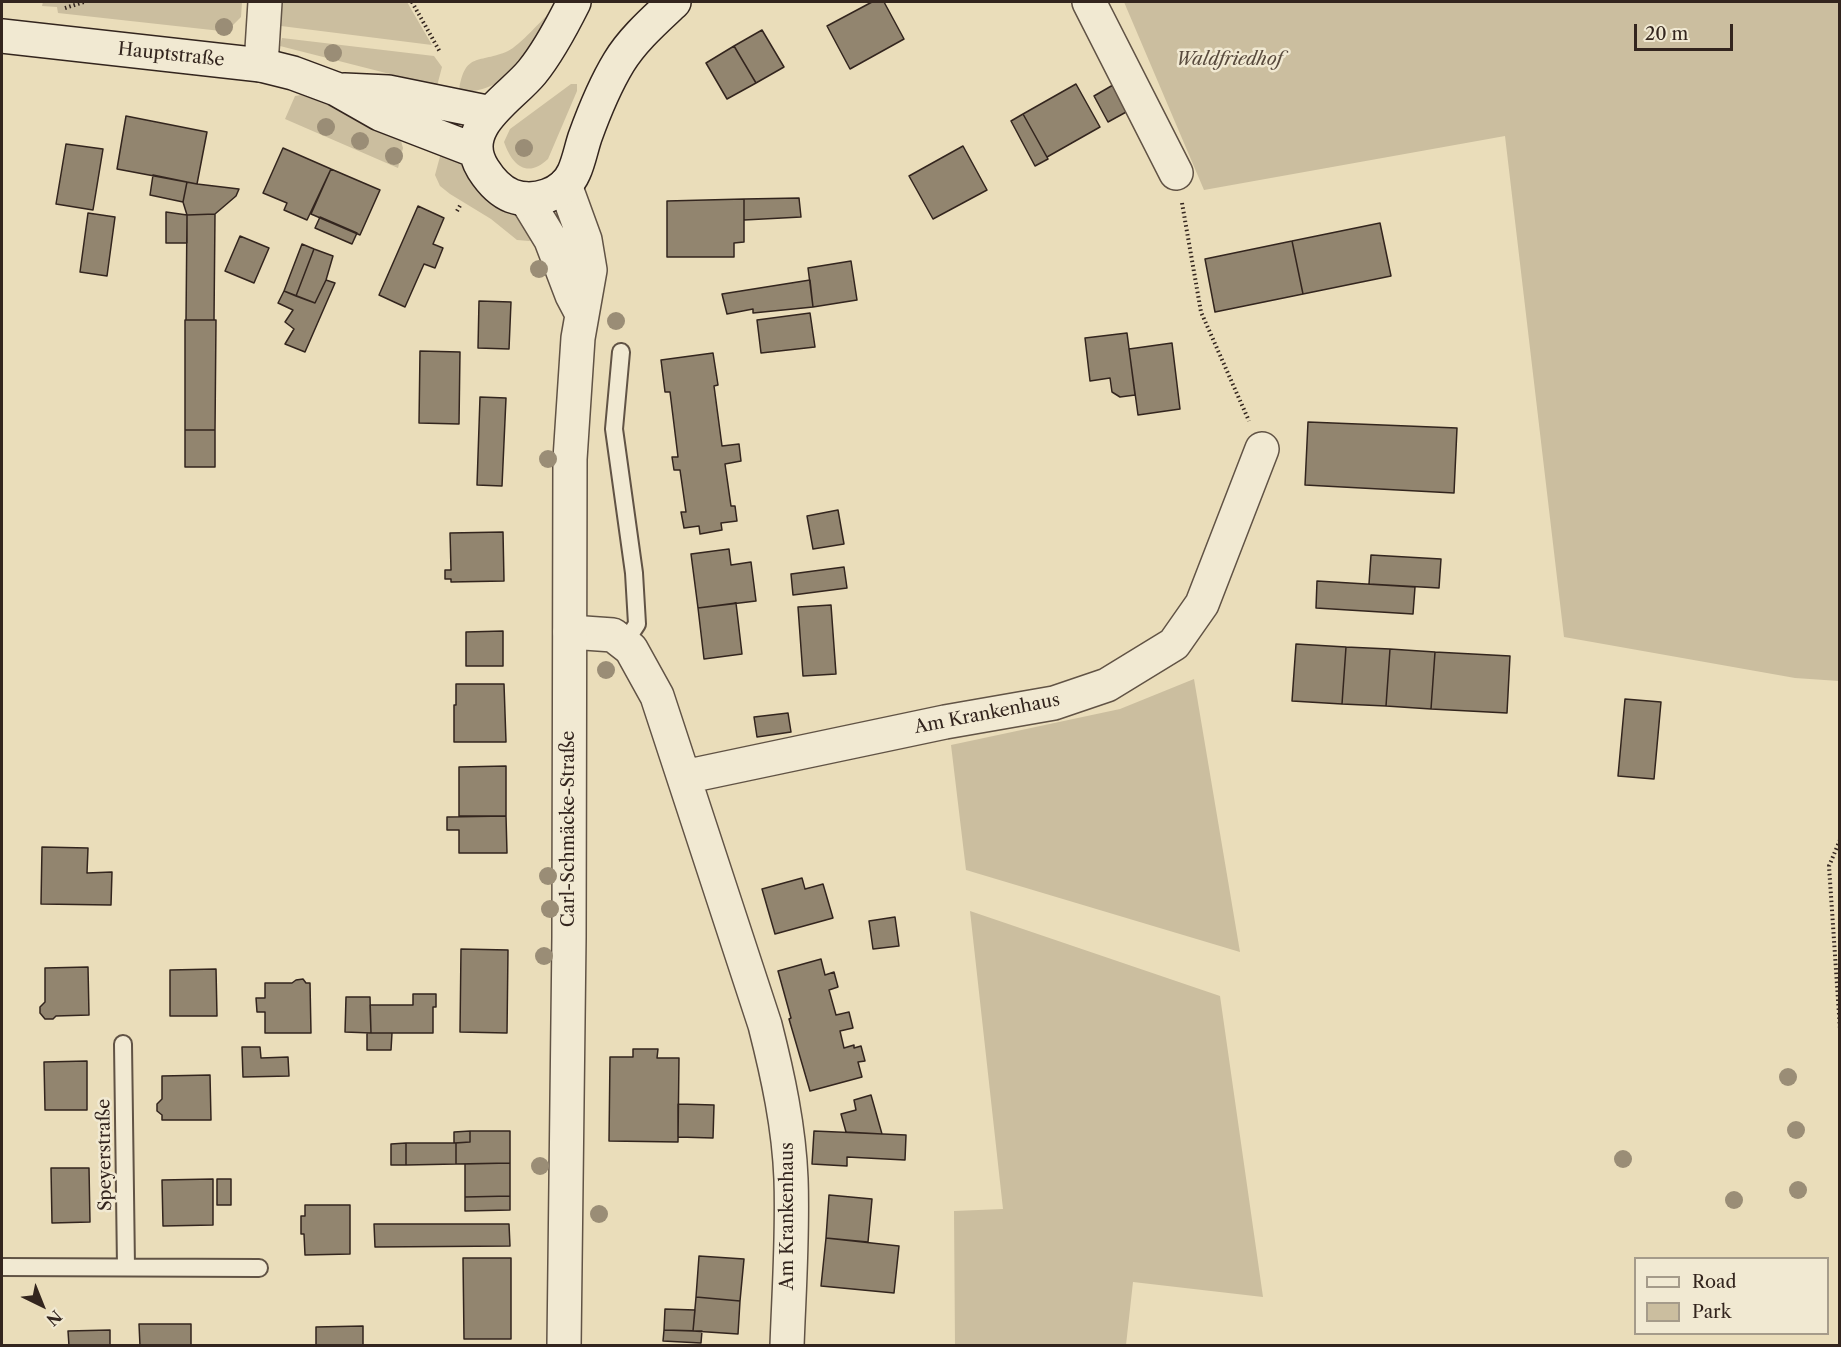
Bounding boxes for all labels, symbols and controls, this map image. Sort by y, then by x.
scale bar [1637,12,1736,50]
text: 20 m [1645,23,1688,45]
street label: Hauptstraße [117,39,225,71]
park label: Waldfriedhof [1176,49,1282,71]
street label: Am Krankenhaus [912,689,1062,739]
street label: Carl-Schmäcke-Straße [558,731,580,927]
street label: Speyerstraße [93,1099,117,1211]
street label: Am Krankenhaus [777,1142,799,1290]
legend [1634,1257,1829,1335]
text: Road [1692,1271,1737,1293]
north arrow [12,1275,72,1335]
text: Park [1692,1301,1731,1323]
text: N [42,1306,66,1330]

